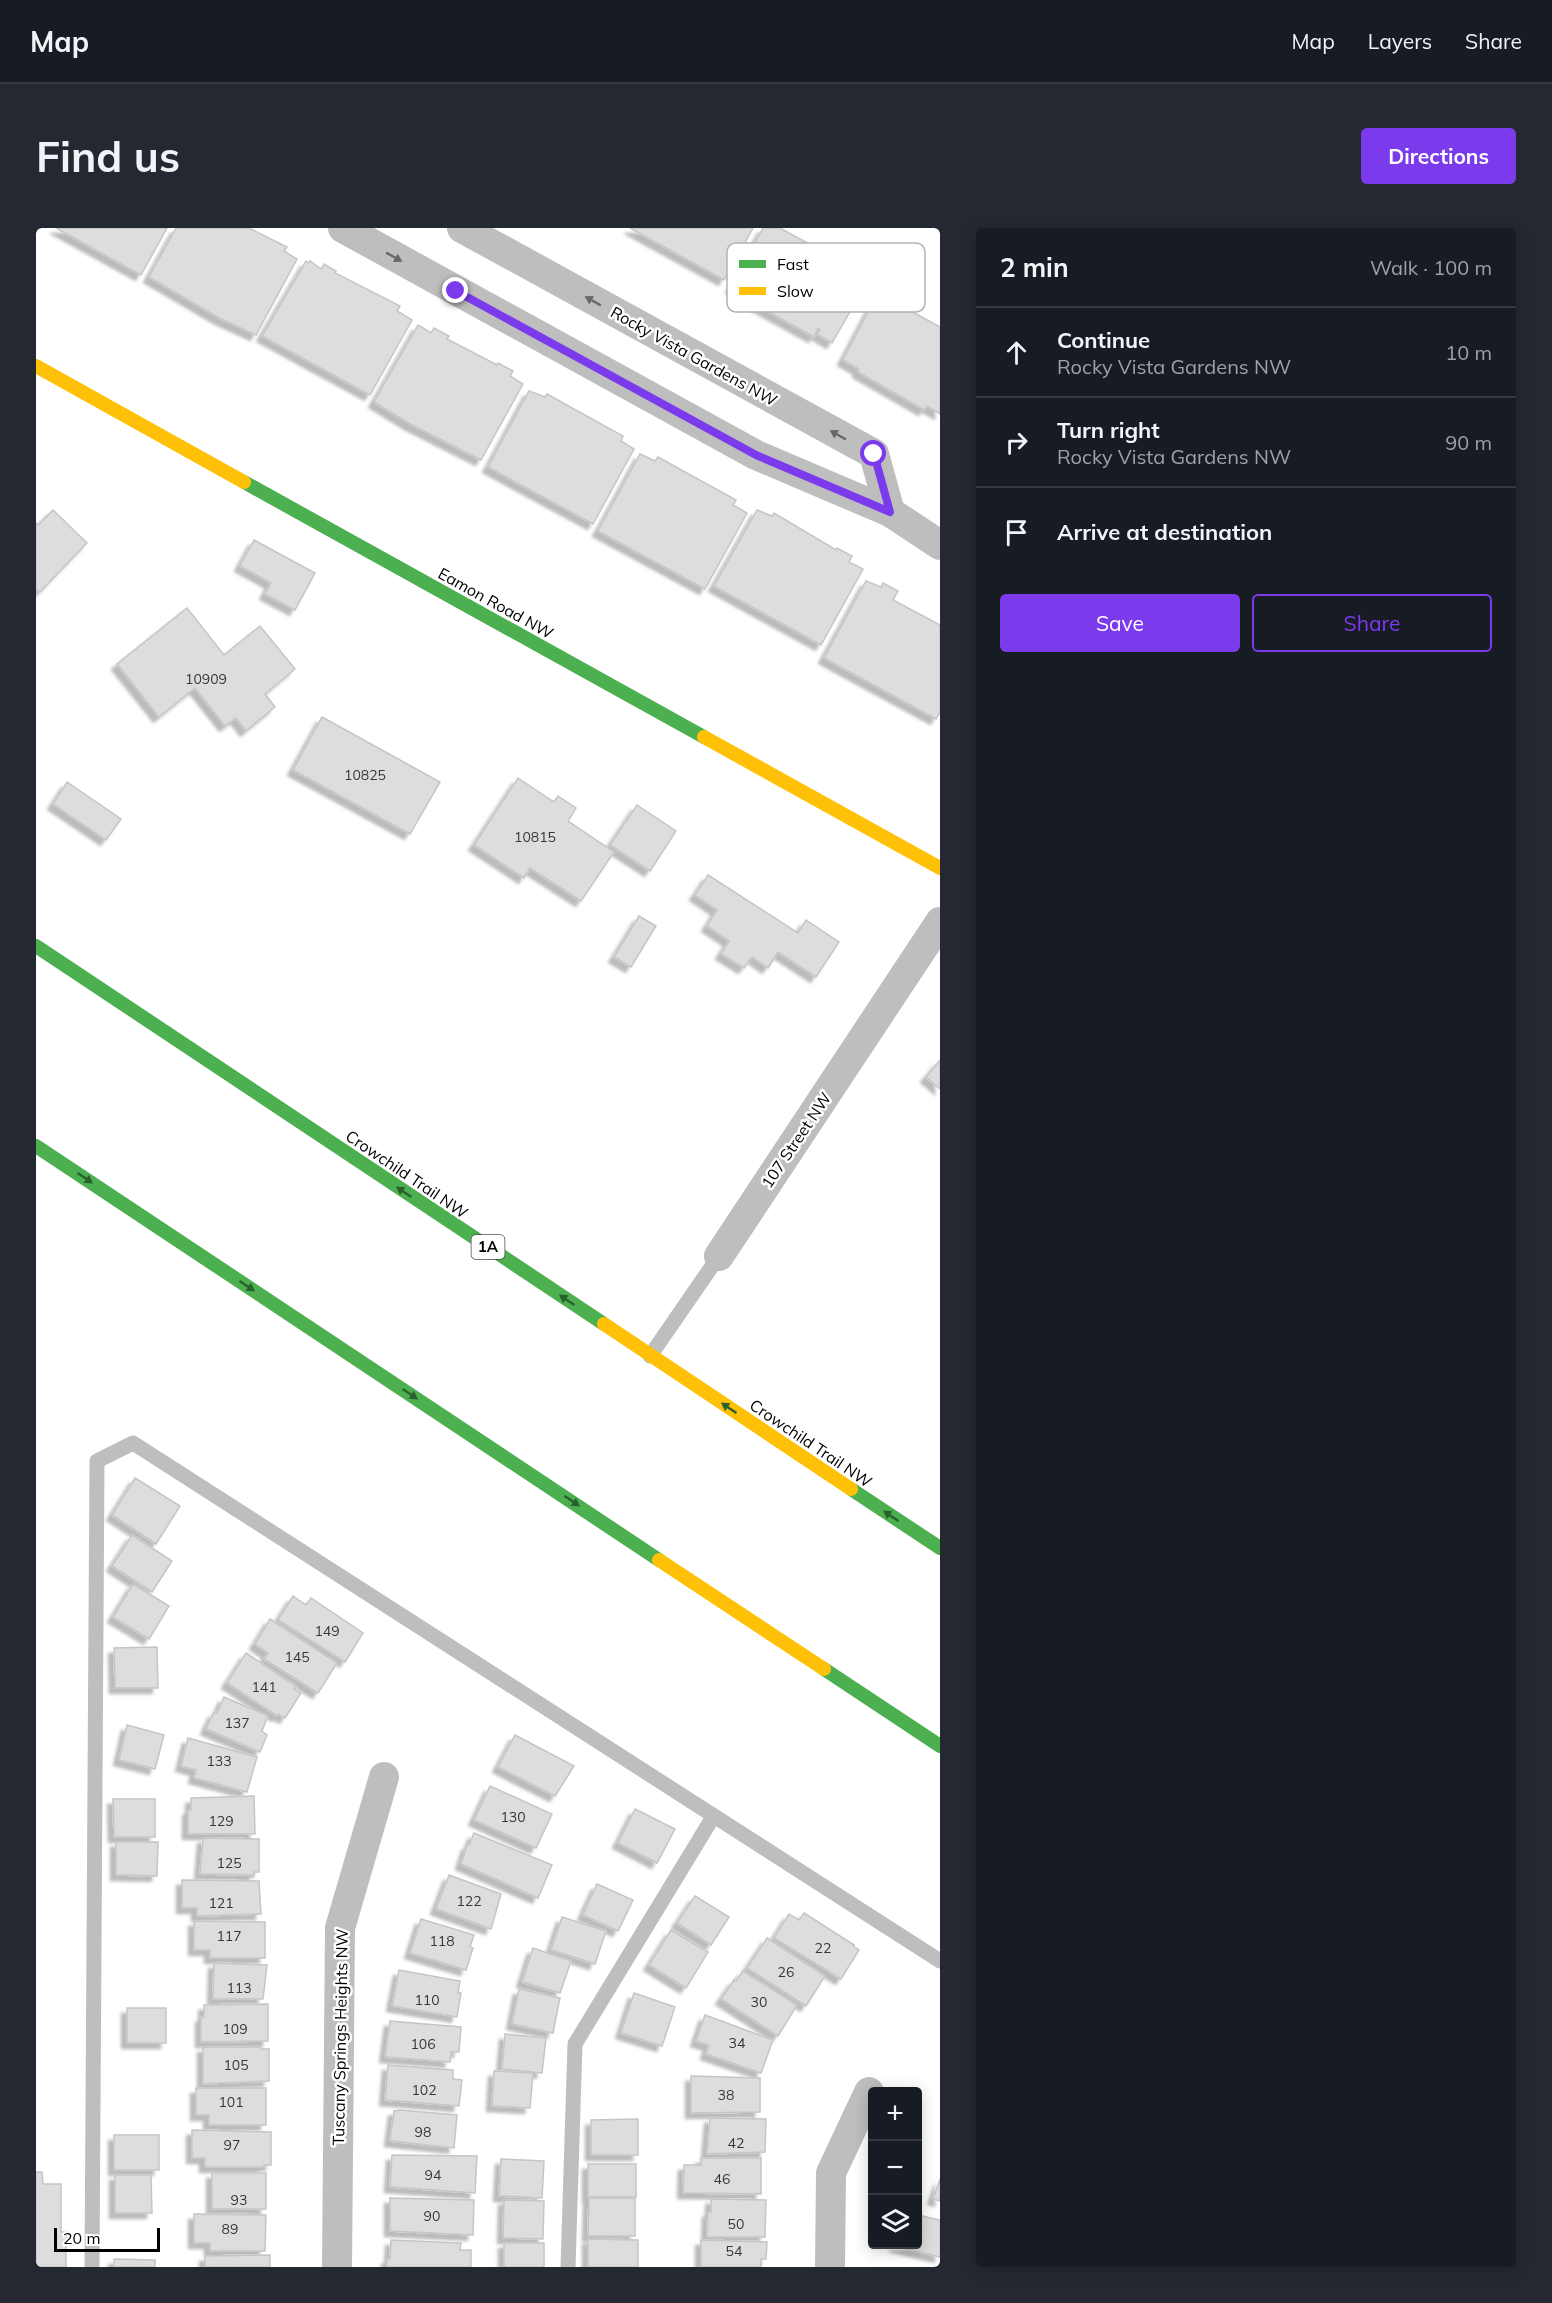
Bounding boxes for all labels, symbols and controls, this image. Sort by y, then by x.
text: Map [30,24,89,59]
text: Map [1292,28,1335,54]
text: Layers [1368,28,1432,54]
text: Share [1465,28,1522,54]
button: Directions [1361,128,1516,184]
text: Find us [36,130,180,183]
legend [727,243,925,312]
one-way arrow [386,251,402,262]
text: 2 min [1000,251,1069,284]
text: Fast [777,254,809,274]
text: Walk · 100 m [1370,255,1492,280]
route end [442,277,468,303]
text: Slow [777,281,814,301]
one-way arrow [585,296,602,306]
street label: Rocky Vista Gardens NW [607,302,781,410]
text: Continue [1057,326,1150,354]
icon: ahead [1000,336,1033,369]
text: 10 m [1445,340,1492,365]
text: Rocky Vista Gardens NW [1057,354,1291,379]
text: Turn right [1057,416,1160,444]
icon: right [1000,426,1033,459]
one-way arrow [829,430,846,440]
text: 90 m [1445,430,1492,455]
route start [860,440,886,466]
text: Rocky Vista Gardens NW [1057,444,1291,469]
icon: arrive [1000,516,1033,549]
text: Arrive at destination [1057,518,1272,546]
street label: Eamon Road NW [435,563,557,643]
button: Save [1000,594,1240,652]
button: Share [1252,594,1492,652]
house number: 10909 [185,670,227,688]
house number: 10825 [344,766,386,784]
house number: 10815 [514,828,556,846]
street label: 107 Street NW [757,1088,835,1192]
street label: Crowchild Trail NW [342,1126,472,1223]
one-way arrow [77,1172,93,1183]
one-way arrow [396,1186,413,1197]
road number: 1A [472,1235,504,1259]
one-way arrow [239,1280,255,1292]
one-way arrow [559,1294,575,1306]
one-way arrow [402,1388,418,1399]
street label: Crowchild Trail NW [746,1395,876,1492]
one-way arrow [721,1403,737,1414]
one-way arrow [564,1496,581,1507]
one-way arrow [884,1510,900,1522]
house number: 149 [314,1622,340,1640]
house number: 145 [284,1648,310,1666]
house number: 141 [251,1678,277,1696]
house number: 137 [224,1714,250,1732]
house number: 133 [206,1752,232,1770]
house number: 130 [500,1808,526,1826]
house number: 129 [208,1812,234,1830]
house number: 125 [216,1854,242,1872]
house number: 122 [456,1892,482,1910]
house number: 121 [208,1894,234,1912]
house number: 117 [216,1927,242,1945]
street label: Tuscany Springs Heights NW [328,1928,352,2145]
house number: 118 [429,1932,455,1950]
house number: 22 [815,1939,831,1957]
house number: 26 [778,1963,794,1981]
house number: 113 [226,1979,252,1997]
house number: 110 [414,1991,440,2009]
house number: 30 [751,1993,767,2011]
house number: 109 [222,2020,248,2038]
house number: 34 [729,2034,746,2052]
house number: 106 [410,2035,436,2053]
house number: 105 [223,2056,249,2074]
house number: 102 [411,2081,437,2099]
house number: 38 [718,2086,734,2104]
map controls [868,2087,922,2249]
button: + [868,2087,922,2141]
house number: 101 [218,2093,244,2111]
house number: 98 [415,2123,431,2141]
house number: 42 [728,2134,744,2152]
house number: 97 [224,2136,240,2154]
button: − [868,2141,922,2195]
house number: 94 [425,2166,442,2184]
house number: 46 [714,2170,730,2188]
house number: 93 [231,2191,247,2209]
button: layers [868,2195,922,2249]
house number: 90 [424,2207,440,2225]
house number: 50 [728,2215,744,2233]
house number: 89 [222,2220,238,2238]
scale bar [54,2225,160,2252]
text: 20 m [63,2228,100,2248]
house number: 54 [726,2242,743,2260]

